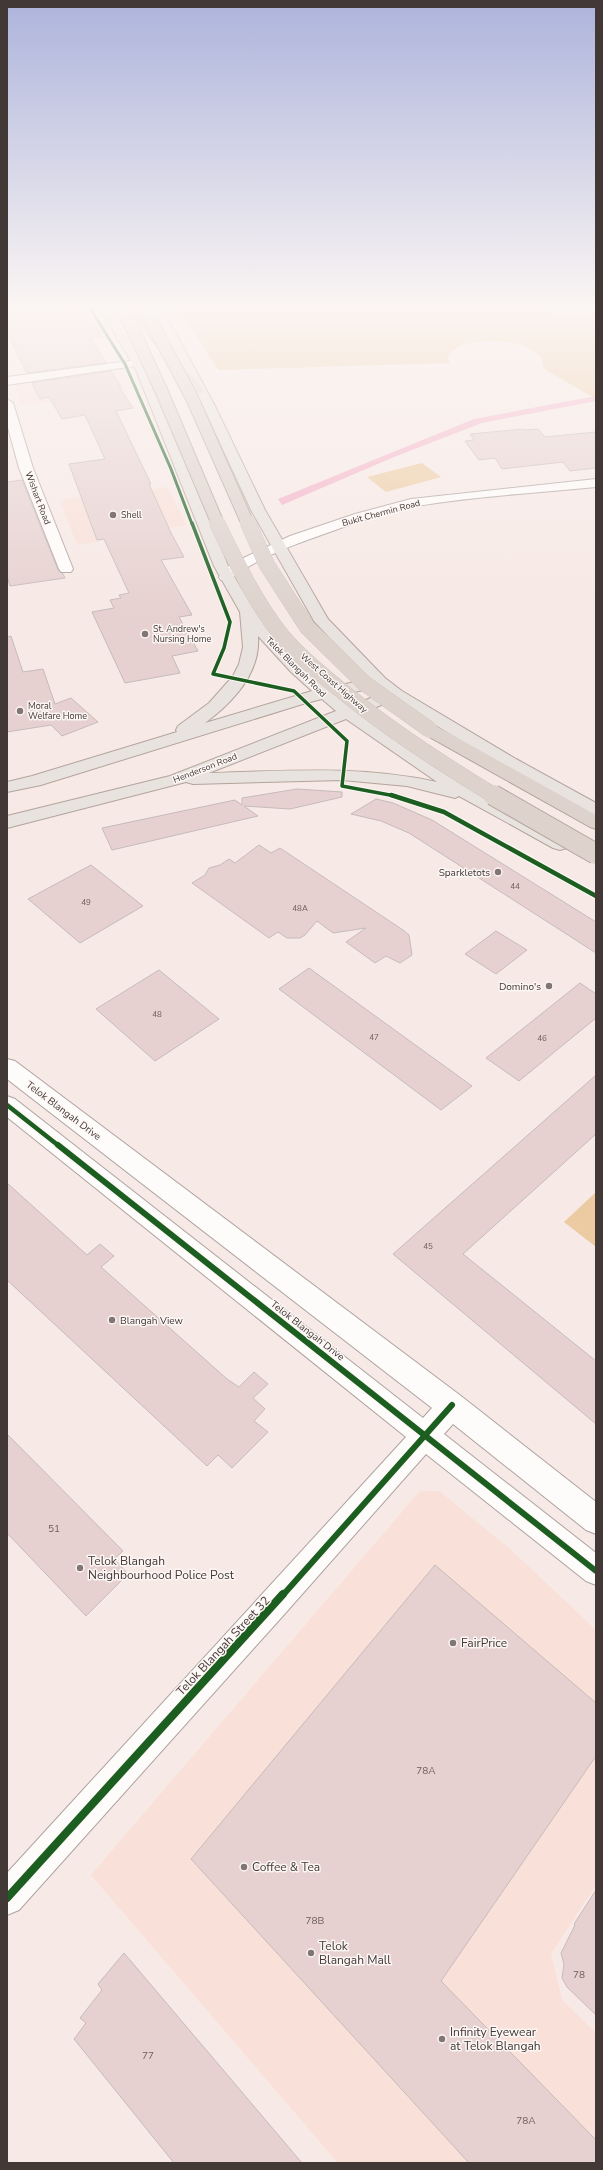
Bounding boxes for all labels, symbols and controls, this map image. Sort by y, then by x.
street label: Wishart Road [22,470,54,526]
street label: Bukit Chermin Road [341,497,421,529]
place label: Shell [121,509,142,521]
marker: Shell [108,510,118,520]
place label: St. Andrew's Nursing Home [153,623,212,645]
marker: St. Andrew's Nursing Home [140,629,150,639]
street label: Telok Blangah Road [263,634,329,700]
street label: West Coast Highway [298,650,370,716]
place label: Moral Welfare Home [28,700,87,722]
marker: Moral Welfare Home [15,706,25,716]
street label: Henderson Road [171,750,239,786]
place label: Sparkletots [439,866,490,880]
marker: Sparkletots [493,867,503,877]
house number: 44 [510,881,520,892]
house number: 49 [81,897,91,908]
house number: 48A [292,903,308,914]
place label: Domino's [499,980,541,994]
marker: Domino's [544,981,554,991]
house number: 48 [152,1009,162,1020]
house number: 47 [369,1032,379,1043]
house number: 46 [537,1033,547,1044]
street label: Telok Blangah Drive [23,1078,104,1144]
house number: 45 [423,1241,433,1252]
street label: Telok Blangah Drive [267,1297,347,1364]
place label: Blangah View [120,1314,184,1328]
marker: Blangah View [107,1315,117,1325]
house number: 51 [48,1522,60,1536]
place label: Telok Blangah Neighbourhood Police Post [88,1553,235,1583]
marker: Telok Blangah Neighbourhood Police Post [75,1563,85,1573]
street label: Telok Blangah Street 32 [173,1593,273,1699]
place label: FairPrice [461,1635,507,1651]
marker: FairPrice [448,1638,458,1648]
house number: 78A [416,1764,436,1778]
place label: Coffee & Tea [252,1859,320,1875]
marker: Coffee & Tea [239,1862,249,1872]
house number: 78B [306,1914,325,1928]
place label: Telok Blangah Mall [319,1938,391,1968]
marker: Telok Blangah Mall [306,1948,316,1958]
house number: 78 [573,1968,585,1982]
place label: Infinity Eyewear at Telok Blangah [450,2024,541,2054]
marker: Infinity Eyewear at Telok Blangah [437,2034,447,2044]
house number: 77 [142,2049,154,2063]
house number: 78A [516,2114,536,2128]

